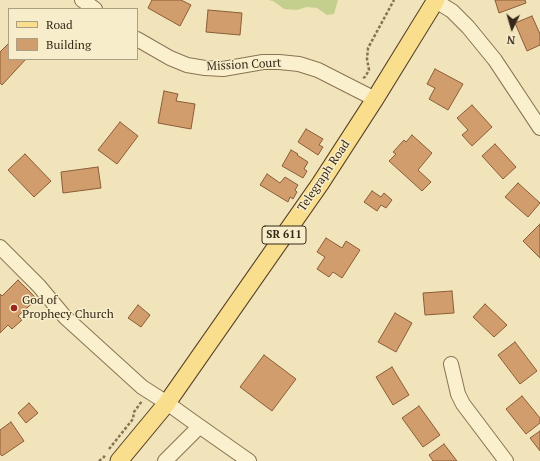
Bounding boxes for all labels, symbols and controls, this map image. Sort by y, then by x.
legend [8,8,138,60]
north arrow [492,8,532,48]
text: Road [46,17,73,32]
text: N [506,33,516,47]
text: Building [46,37,91,52]
street label: Mission Court [206,56,282,74]
street label: Telegraph Road [295,138,353,214]
road number: SR 611 [262,226,306,244]
place label: God of Prophecy Church [22,294,114,322]
marker: God of Prophecy Church [9,303,19,313]

